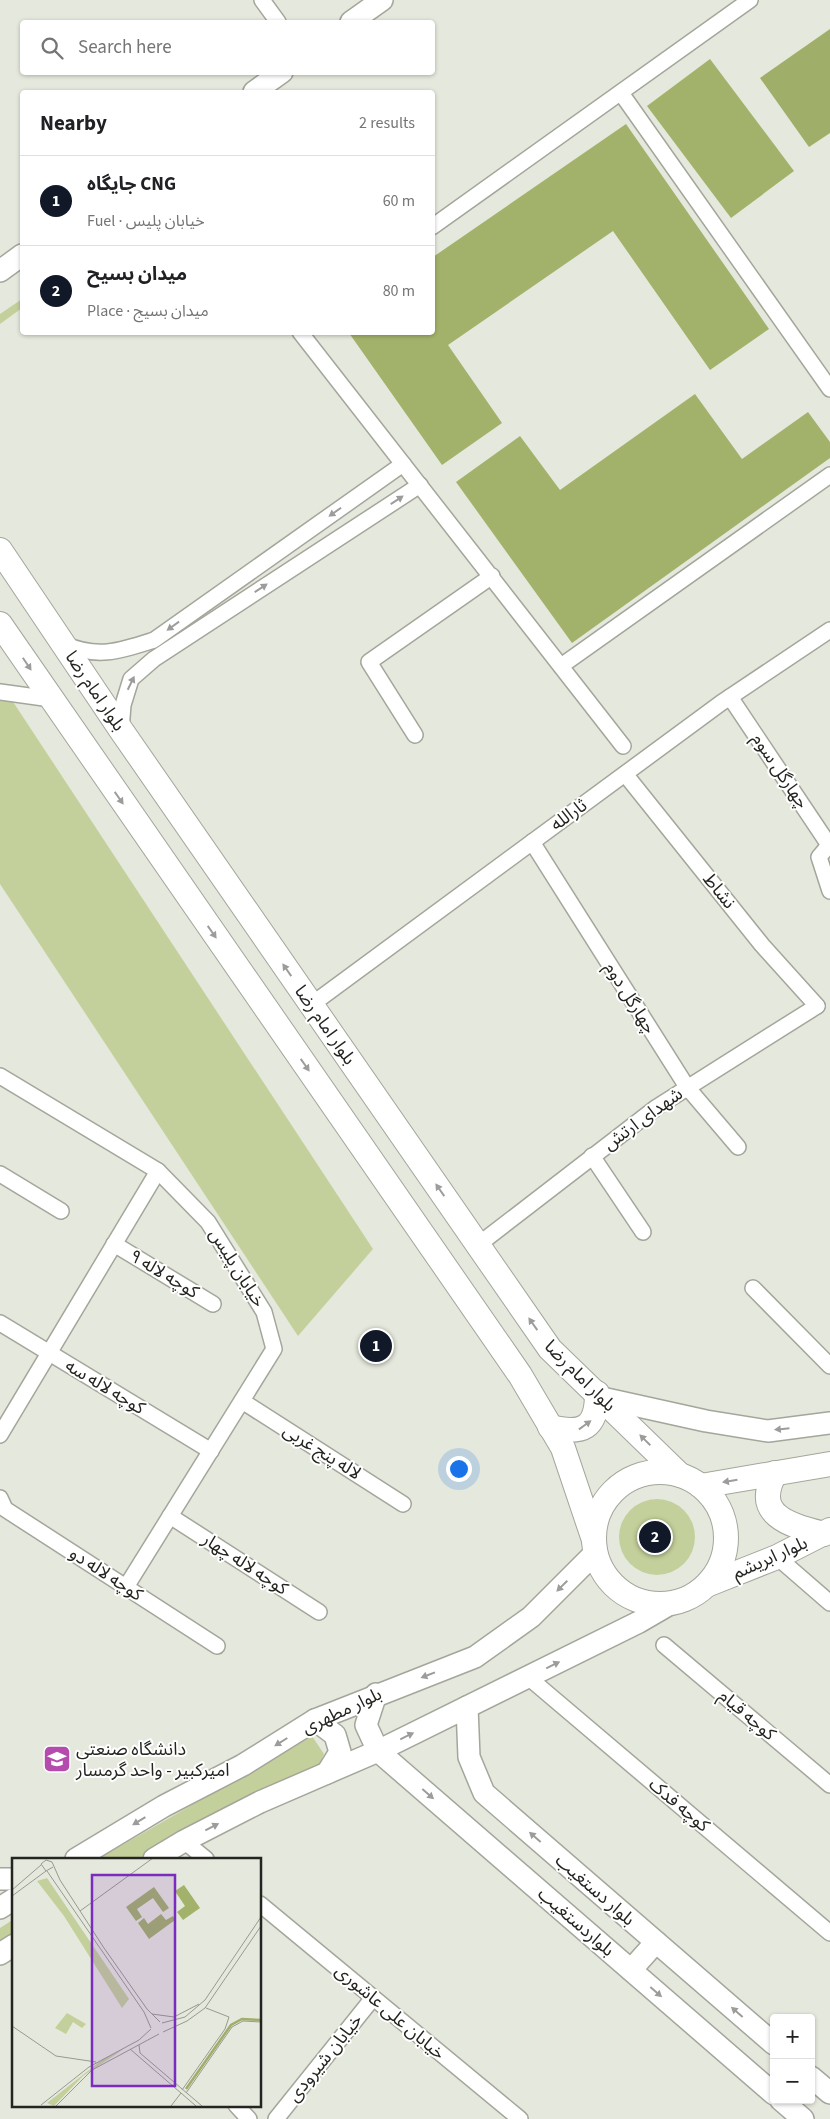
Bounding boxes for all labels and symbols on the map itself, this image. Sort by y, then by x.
one-way arrow [391,495,404,505]
one-way arrow [328,507,341,517]
one-way arrow [254,583,267,592]
one-way arrow [167,620,180,631]
street label: بلوار امام رضا [58,646,131,737]
one-way arrow [22,657,32,671]
one-way arrow [127,676,136,691]
street label: چهارگل سوم [745,728,815,814]
one-way arrow [114,791,124,805]
street label: ثارالله [546,793,592,837]
street label: نشاط [697,868,741,914]
one-way arrow [207,925,217,938]
street label: چهارگل دوم [597,957,662,1039]
one-way arrow [282,964,292,977]
street label: بلوار امام رضا [288,980,362,1070]
one-way arrow [300,1058,310,1072]
street label: شهدای ارتش [598,1082,688,1156]
one-way arrow [435,1183,445,1197]
street label: خیابان پلیس [203,1224,271,1312]
street label: کوچه لاله ۹ [125,1244,204,1305]
one-way arrow [528,1317,538,1330]
pin: 1 [360,1327,392,1365]
street label: بلوار امام رضا [538,1335,621,1418]
street label: کوچه لاله سه [60,1353,150,1421]
street label: لاله پنج غربی [278,1418,366,1486]
one-way arrow [578,1421,592,1430]
one-way arrow [773,1425,789,1433]
one-way arrow [639,1435,651,1447]
your location [446,1456,472,1482]
one-way arrow [722,1477,738,1485]
pin: 2 [639,1518,671,1556]
street label: کوچه لاله چهار [196,1526,293,1601]
street label: بلوار ابریشم [728,1530,812,1586]
street label: کوچه لاله دو [64,1541,148,1607]
one-way arrow [556,1580,568,1592]
one-way arrow [546,1661,560,1669]
one-way arrow [420,1671,435,1679]
street label: بلوار مطهری [298,1682,386,1740]
street label: کوچه قیام [712,1684,781,1747]
one-way arrow [400,1732,414,1740]
place label: دانشگاه صنعتی امیرکبیر - واحد گرمسار [75,1737,230,1783]
one-way arrow [274,1737,287,1746]
school or university icon: دانشگاه صنعتی امیرکبیر - واحد گرمسار [42,1744,72,1774]
street label: کوچه فدک [643,1772,715,1838]
one-way arrow [422,1788,434,1799]
one-way arrow [133,1817,146,1826]
one-way arrow [204,1823,219,1831]
one-way arrow [529,1831,541,1843]
street label: بلوار دستغیب [550,1848,640,1932]
inset map [12,1858,261,2106]
street label: بلواردستغیب [532,1882,620,1962]
street label: خیابان علی عاشوری [329,1958,451,2066]
one-way arrow [650,1986,662,1998]
one-way arrow [731,2007,744,2018]
street label: خیابان شیرودی [282,2009,368,2107]

